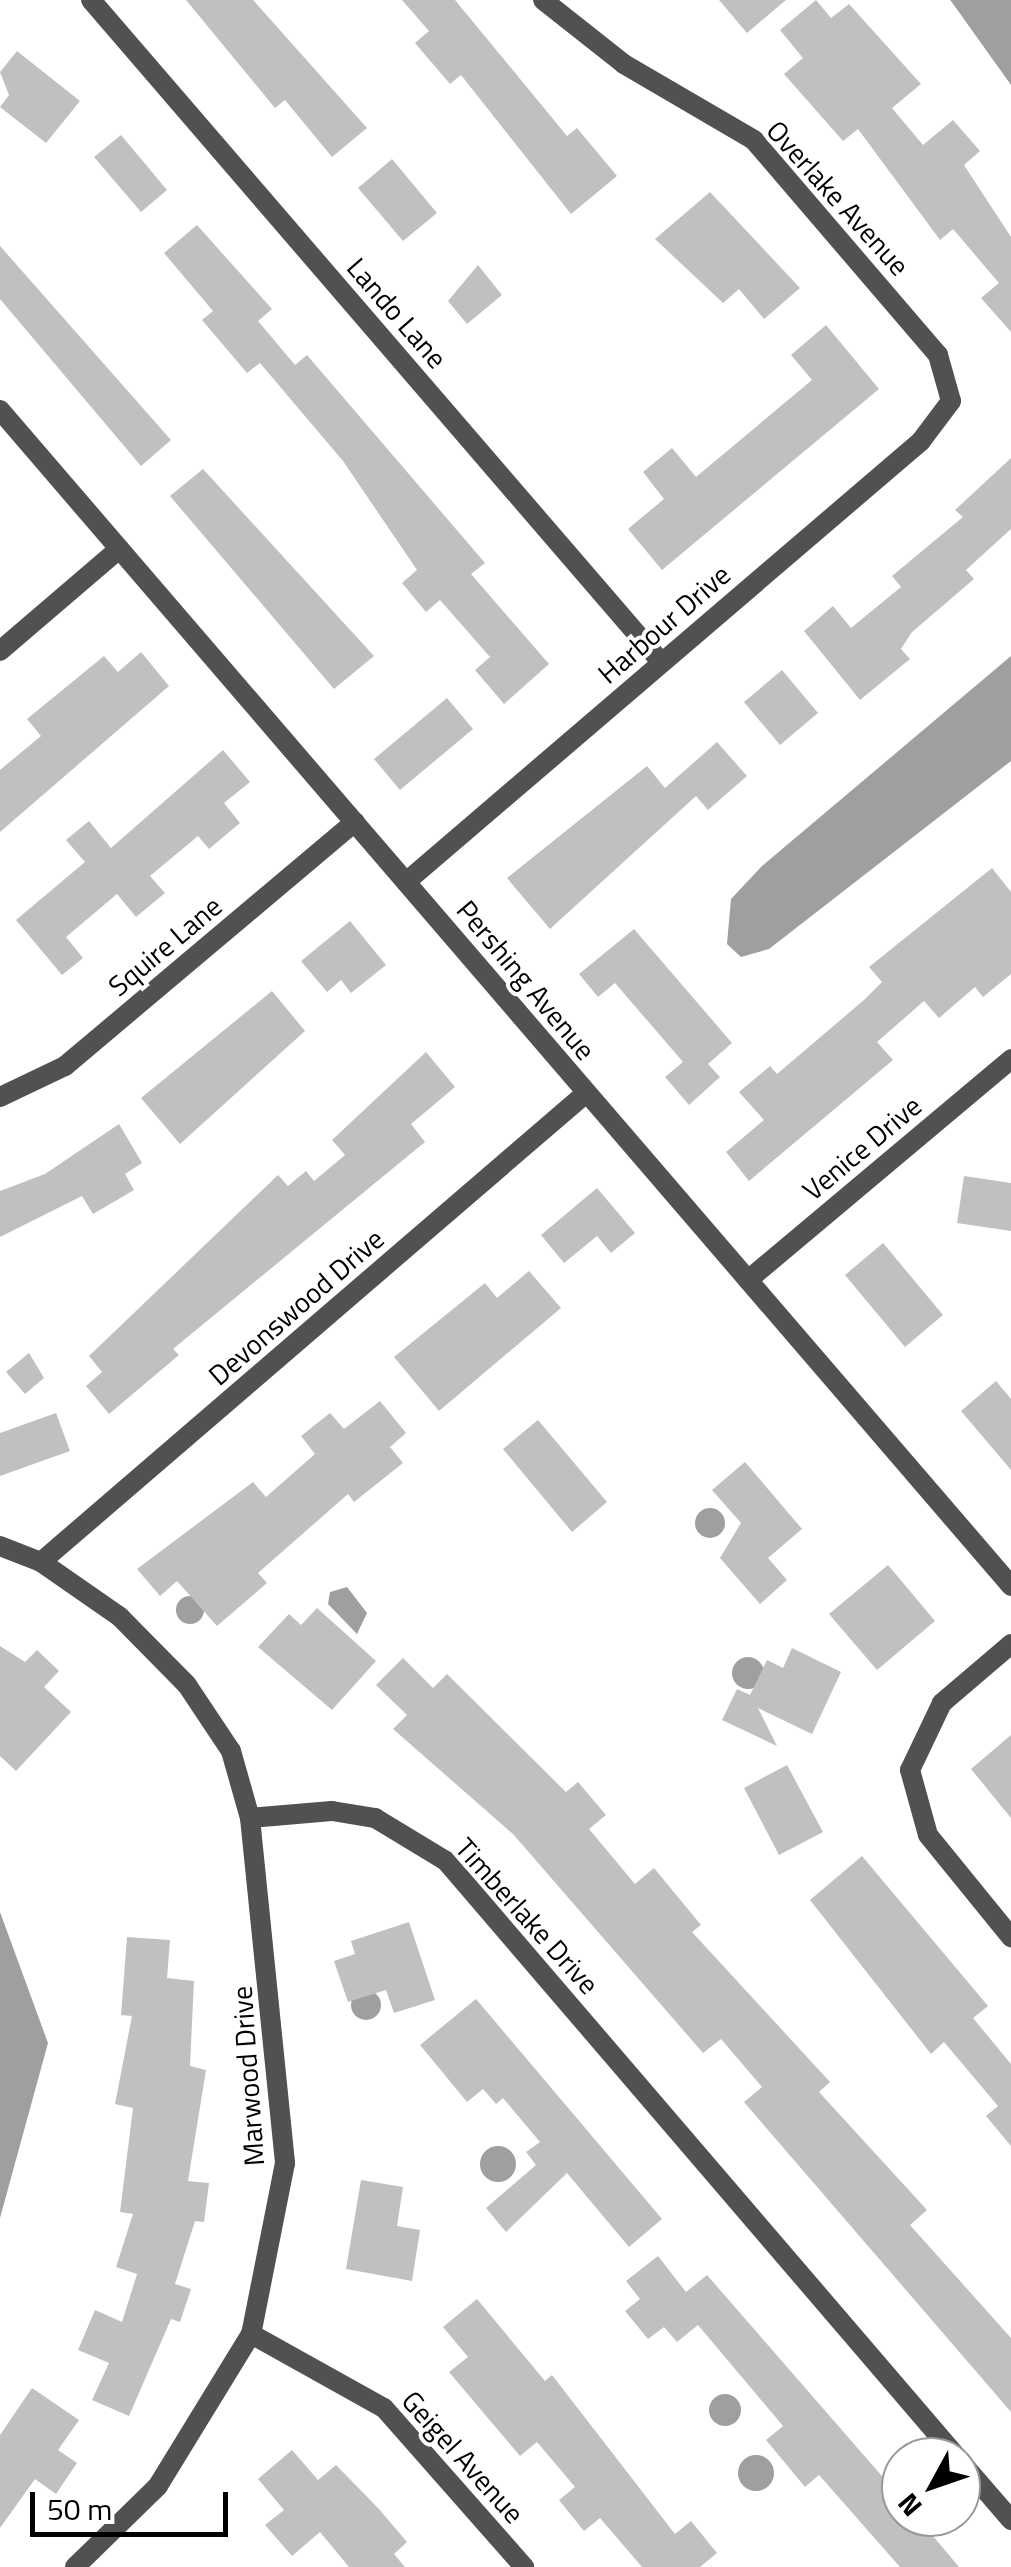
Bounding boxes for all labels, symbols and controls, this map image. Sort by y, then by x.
street label: Overlake Avenue [760,114,916,282]
street label: Lando Lane [340,251,454,375]
street label: Harbour Drive [591,557,737,691]
street label: Squire Lane [102,889,228,1003]
street label: Pershing Avenue [450,893,602,1067]
street label: Venice Drive [796,1089,928,1207]
street label: Devonswood Drive [202,1222,390,1392]
street label: Timberlake Drive [448,1831,606,2001]
street label: Marwood Drive [225,1985,271,2167]
street label: Geigel Avenue [395,2384,531,2530]
north arrow [881,2437,981,2537]
scale bar [35,2472,232,2534]
text: N [886,2484,932,2527]
text: 50 m [47,2486,112,2532]

